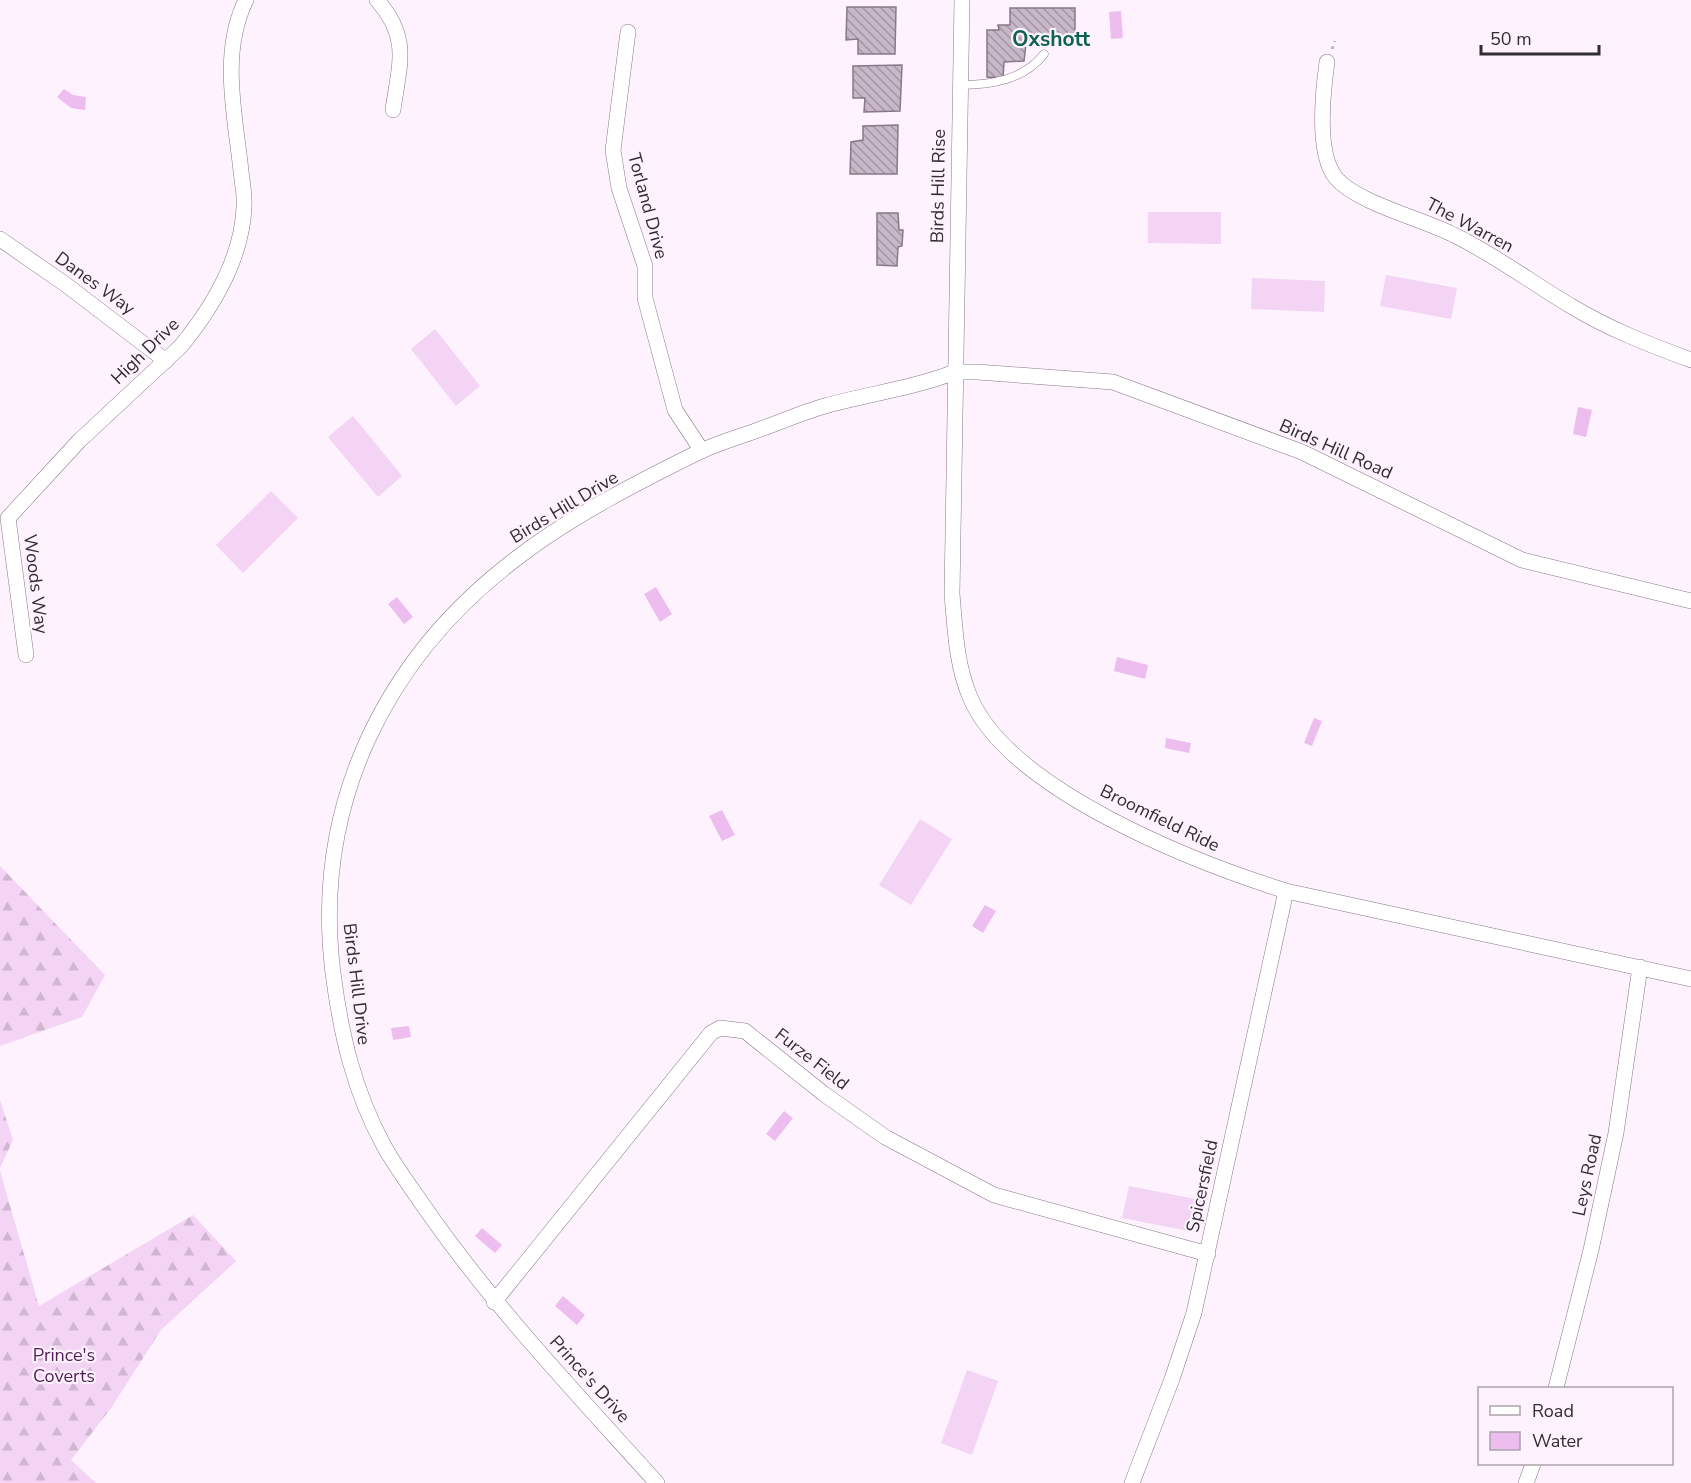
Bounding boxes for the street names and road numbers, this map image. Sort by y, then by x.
street label: Birds Hill Rise [925,129,951,243]
street label: Torland Drive [622,150,674,262]
street label: The Warren [1422,192,1518,258]
street label: Danes Way [50,246,140,321]
street label: High Drive [106,313,184,389]
street label: Birds Hill Road [1276,413,1396,485]
street label: Birds Hill Drive [505,465,623,549]
street label: Woods Way [18,533,54,636]
street label: Broomfield Ride [1096,779,1224,857]
street label: Birds Hill Drive [338,922,376,1046]
street label: Furze Field [770,1022,854,1096]
street label: Leys Road [1567,1132,1607,1218]
street label: Spicersfield [1181,1138,1223,1234]
street label: Prince's Drive [544,1330,636,1428]

